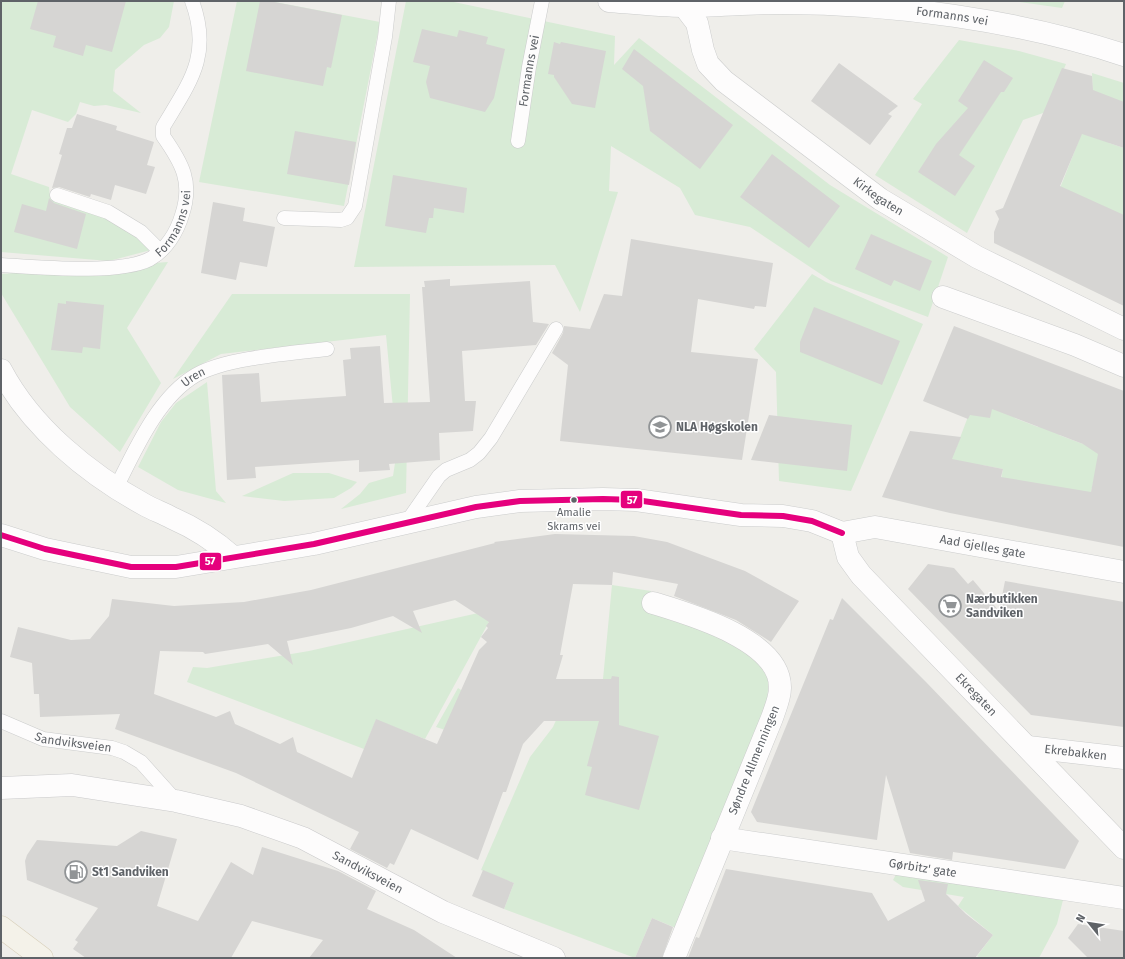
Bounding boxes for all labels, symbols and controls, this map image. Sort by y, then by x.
street label: Formanns vei [915,4,989,28]
street label: Formanns vei [516,34,542,108]
street label: Kirkegaten [850,174,906,218]
street label: Formanns vei [152,190,193,260]
street label: Uren [178,364,207,390]
school or university icon: NLA Høgskolen [647,414,673,440]
place label: NLA Høgskolen [676,420,758,434]
line badge: 57 [620,490,643,509]
text: 57 [627,494,637,507]
marker: Amalie Skrams vei [569,495,579,505]
place label: Amalie Skrams vei [547,506,601,533]
street label: Aad Gjelles gate [939,532,1027,561]
line badge: 57 [199,552,222,571]
text: 57 [205,555,215,568]
place label: Nærbutikken Sandviken [966,592,1038,620]
supermarket icon: Nærbutikken Sandviken [937,593,963,619]
street label: Ekregaten [953,670,1000,719]
street label: Søndre Allmenningen [726,703,782,817]
street label: Sandviksveien [32,729,112,755]
street label: Ekrebakken [1044,742,1108,763]
street label: Sandviksveien [330,848,405,897]
street label: Gørbitz' gate [888,856,958,880]
fuel station icon: St1 Sandviken [63,859,89,885]
place label: St1 Sandviken [92,865,169,879]
north arrow [1069,903,1109,943]
text: N [1073,912,1088,925]

